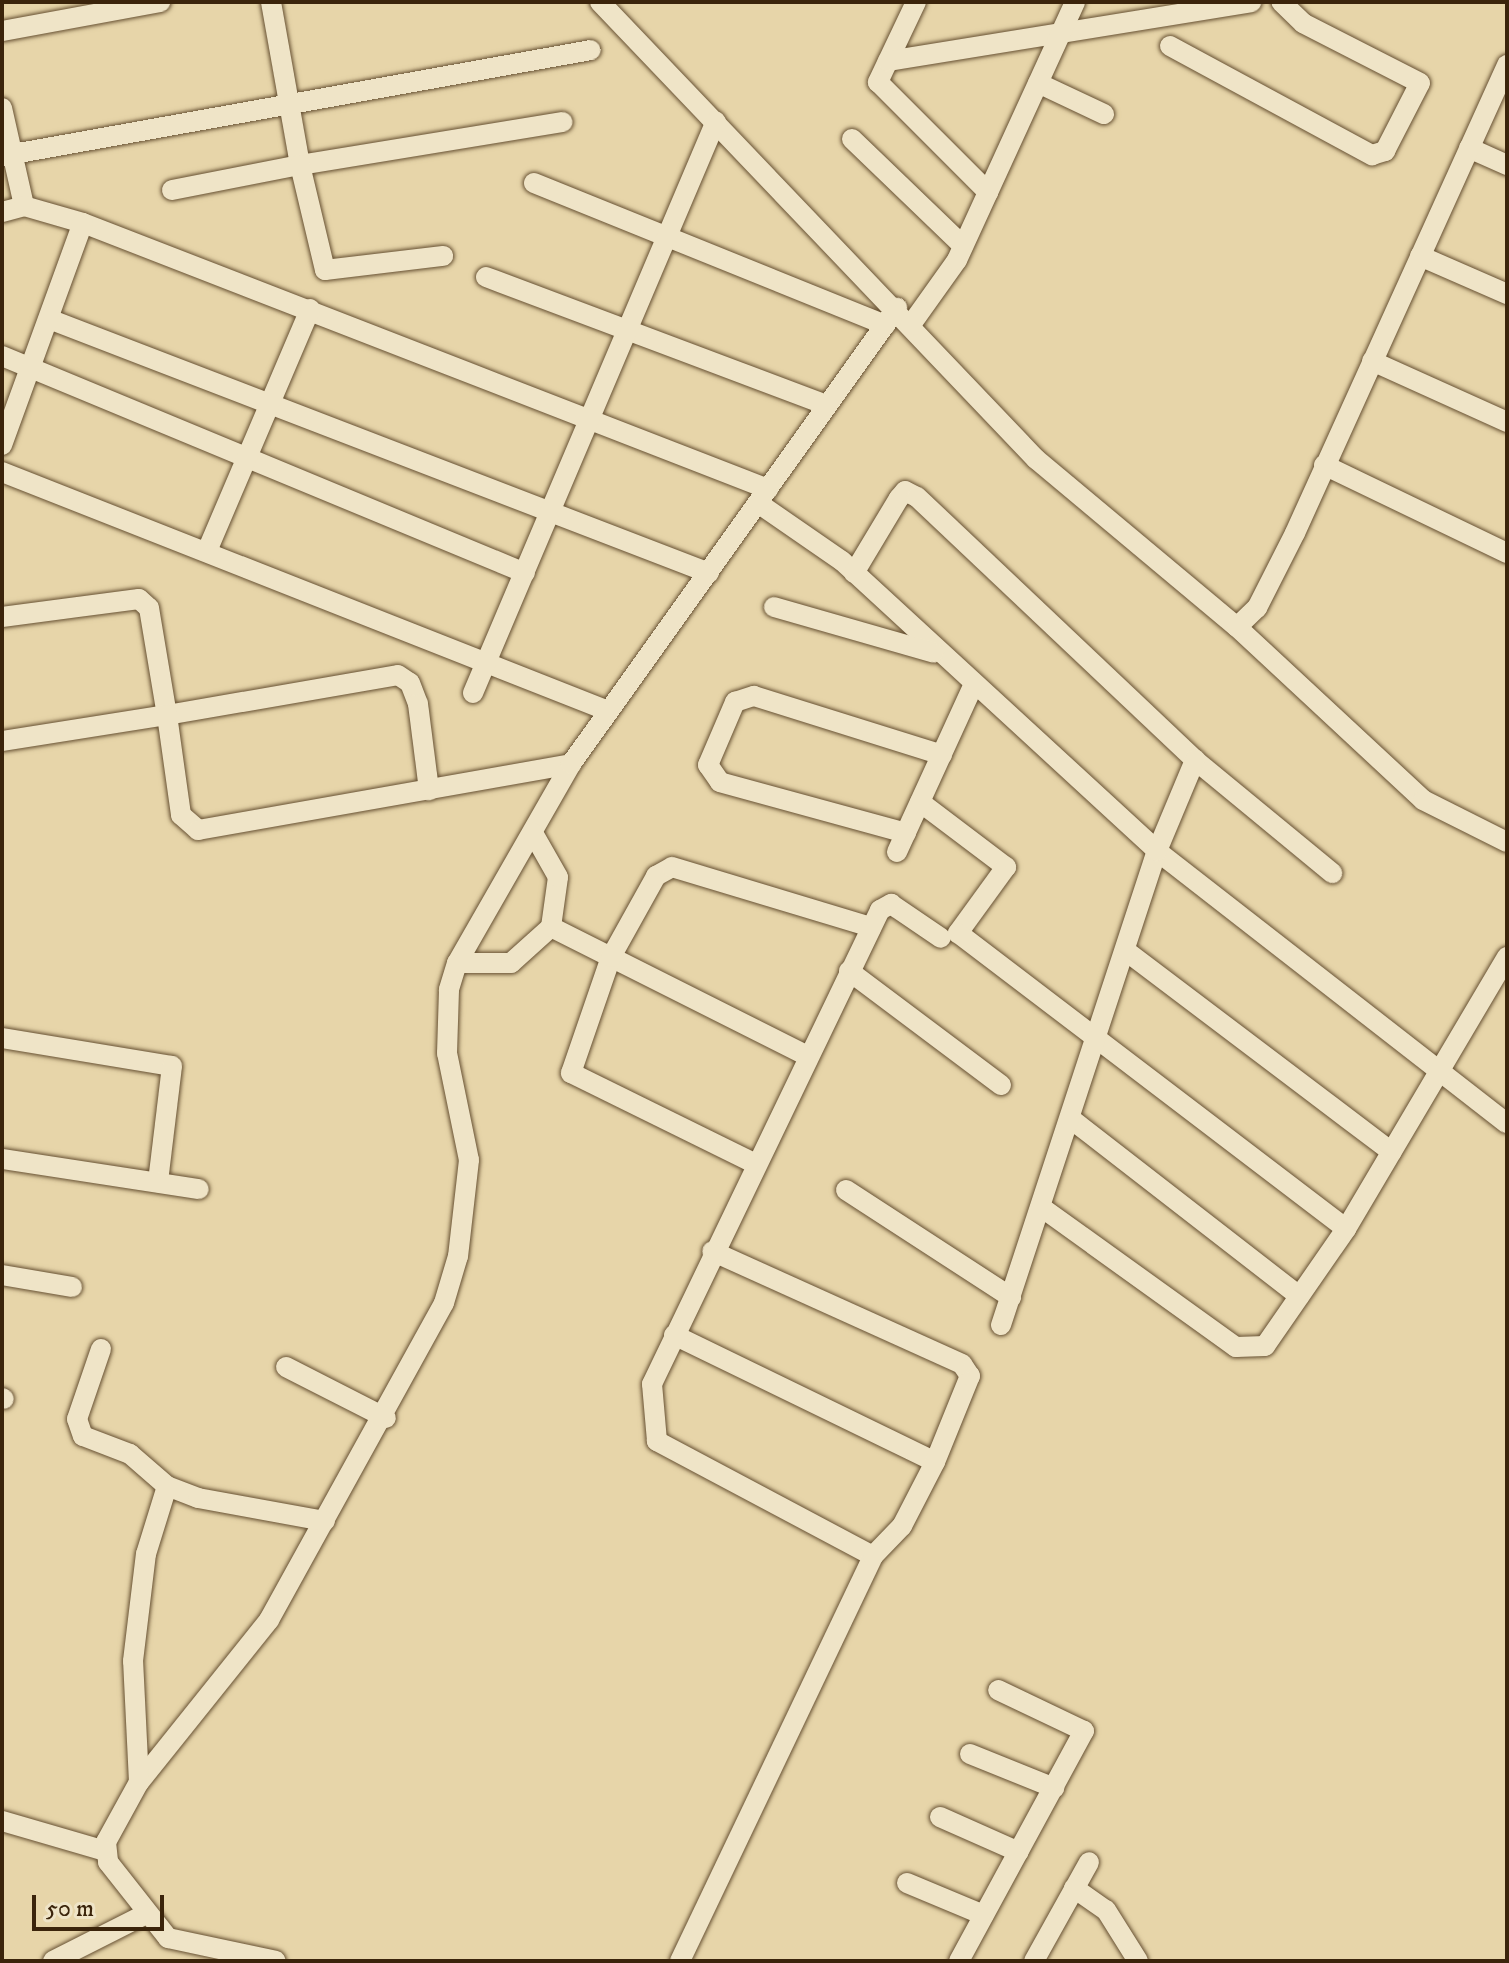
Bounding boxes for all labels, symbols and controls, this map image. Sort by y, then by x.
scale bar [36,1879,168,1929]
text: 50 m [46,1894,94,1924]

